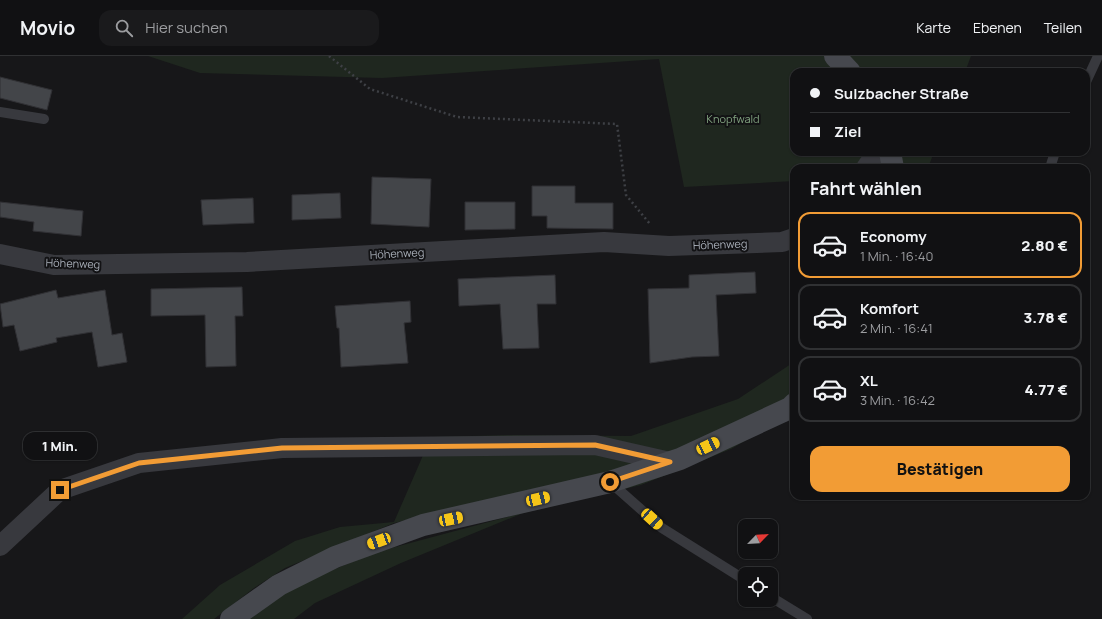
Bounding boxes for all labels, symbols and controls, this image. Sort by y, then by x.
search box [99,10,379,46]
text: Movio [20,15,75,41]
icon: search [113,17,135,39]
text: Hier suchen [145,17,228,38]
text: Karte [916,18,951,37]
text: Ebenen [973,18,1022,37]
text: Teilen [1044,18,1082,37]
text: Sulzbacher Straße [834,83,969,104]
park label: Knopfwald [706,111,760,126]
text: Ziel [834,121,861,142]
text: Fahrt wählen [810,176,922,200]
text: Economy [860,226,927,247]
icon: car [812,227,848,263]
text: 2.80 € [1021,235,1068,256]
street label: Höhenweg [692,236,748,252]
street label: Höhenweg [369,244,425,262]
text: 1 Min. · 16:40 [860,247,933,265]
street label: Höhenweg [45,255,101,271]
text: Komfort [860,298,919,319]
icon: car [812,299,848,335]
text: 3.78 € [1023,307,1068,328]
text: 2 Min. · 16:41 [860,319,933,337]
text: XL [860,370,878,391]
icon: car [812,371,848,407]
text: 4.77 € [1025,379,1068,400]
text: 3 Min. · 16:42 [860,391,935,409]
callout: 1 Min. [23,432,97,460]
car [695,435,721,457]
text: 1 Min. [42,437,78,455]
button: Bestätigen [810,446,1070,492]
route start [601,473,619,491]
route end [51,481,69,499]
car [525,490,551,508]
car [639,507,665,531]
car [438,511,464,527]
north arrow [738,519,778,559]
map controls [738,519,778,607]
car [366,531,392,551]
button: locate [738,567,778,607]

